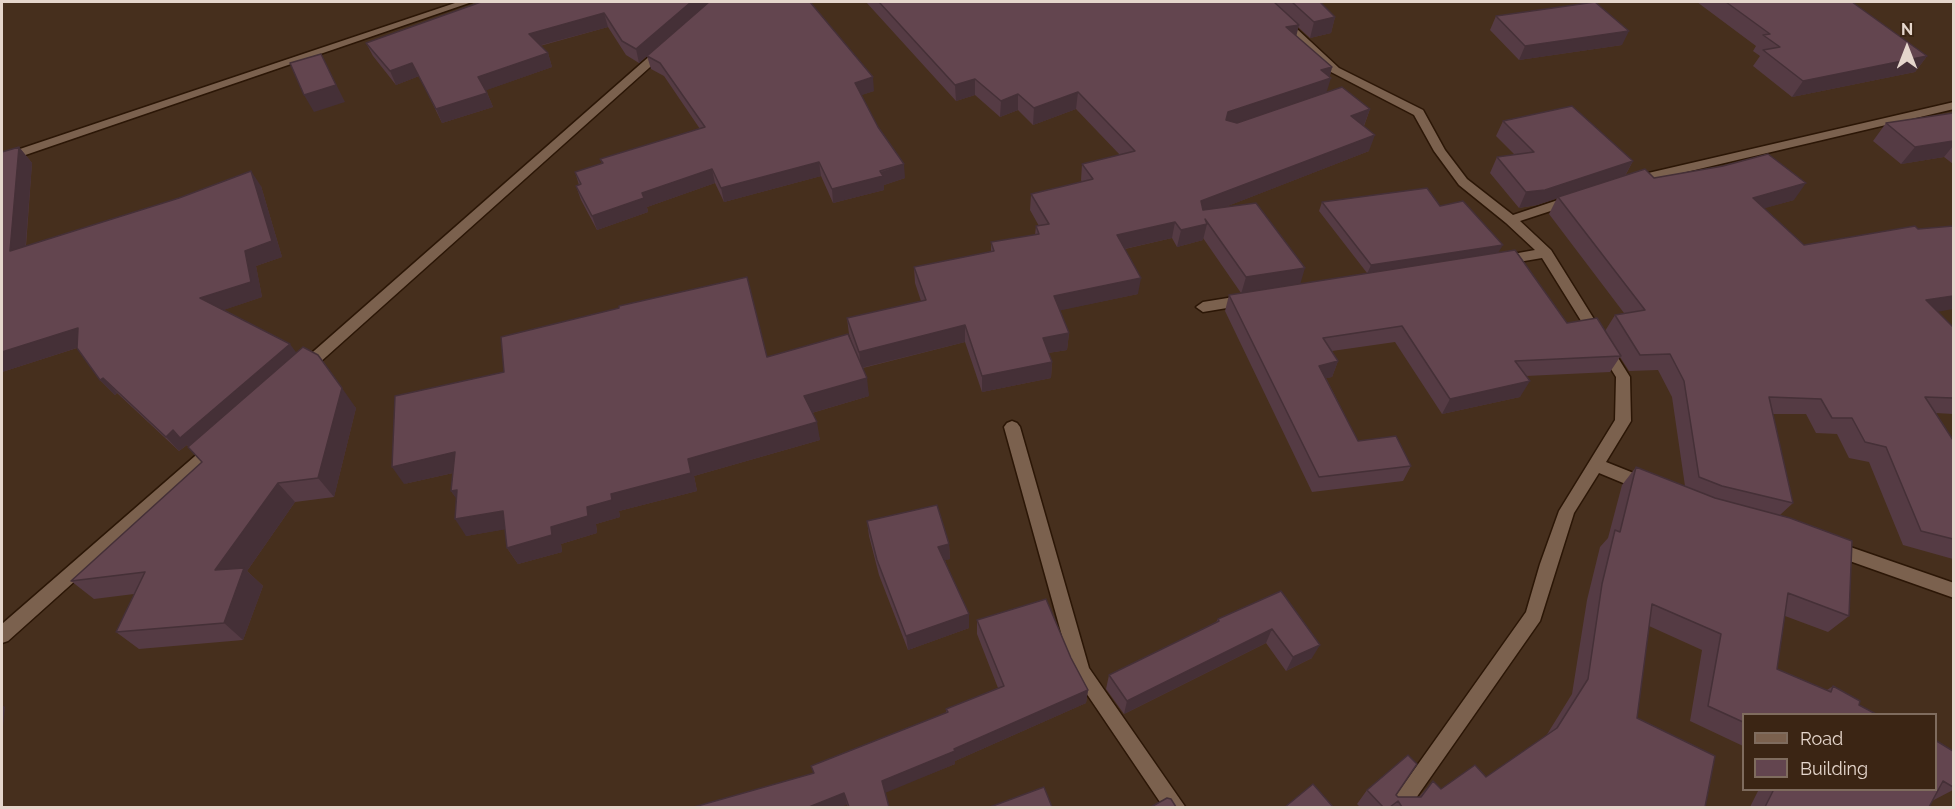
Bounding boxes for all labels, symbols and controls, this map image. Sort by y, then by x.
north arrow [1877,18,1937,78]
text: N [1901,20,1913,39]
legend [1742,713,1937,791]
text: Road [1800,728,1843,749]
text: Building [1800,758,1868,779]

